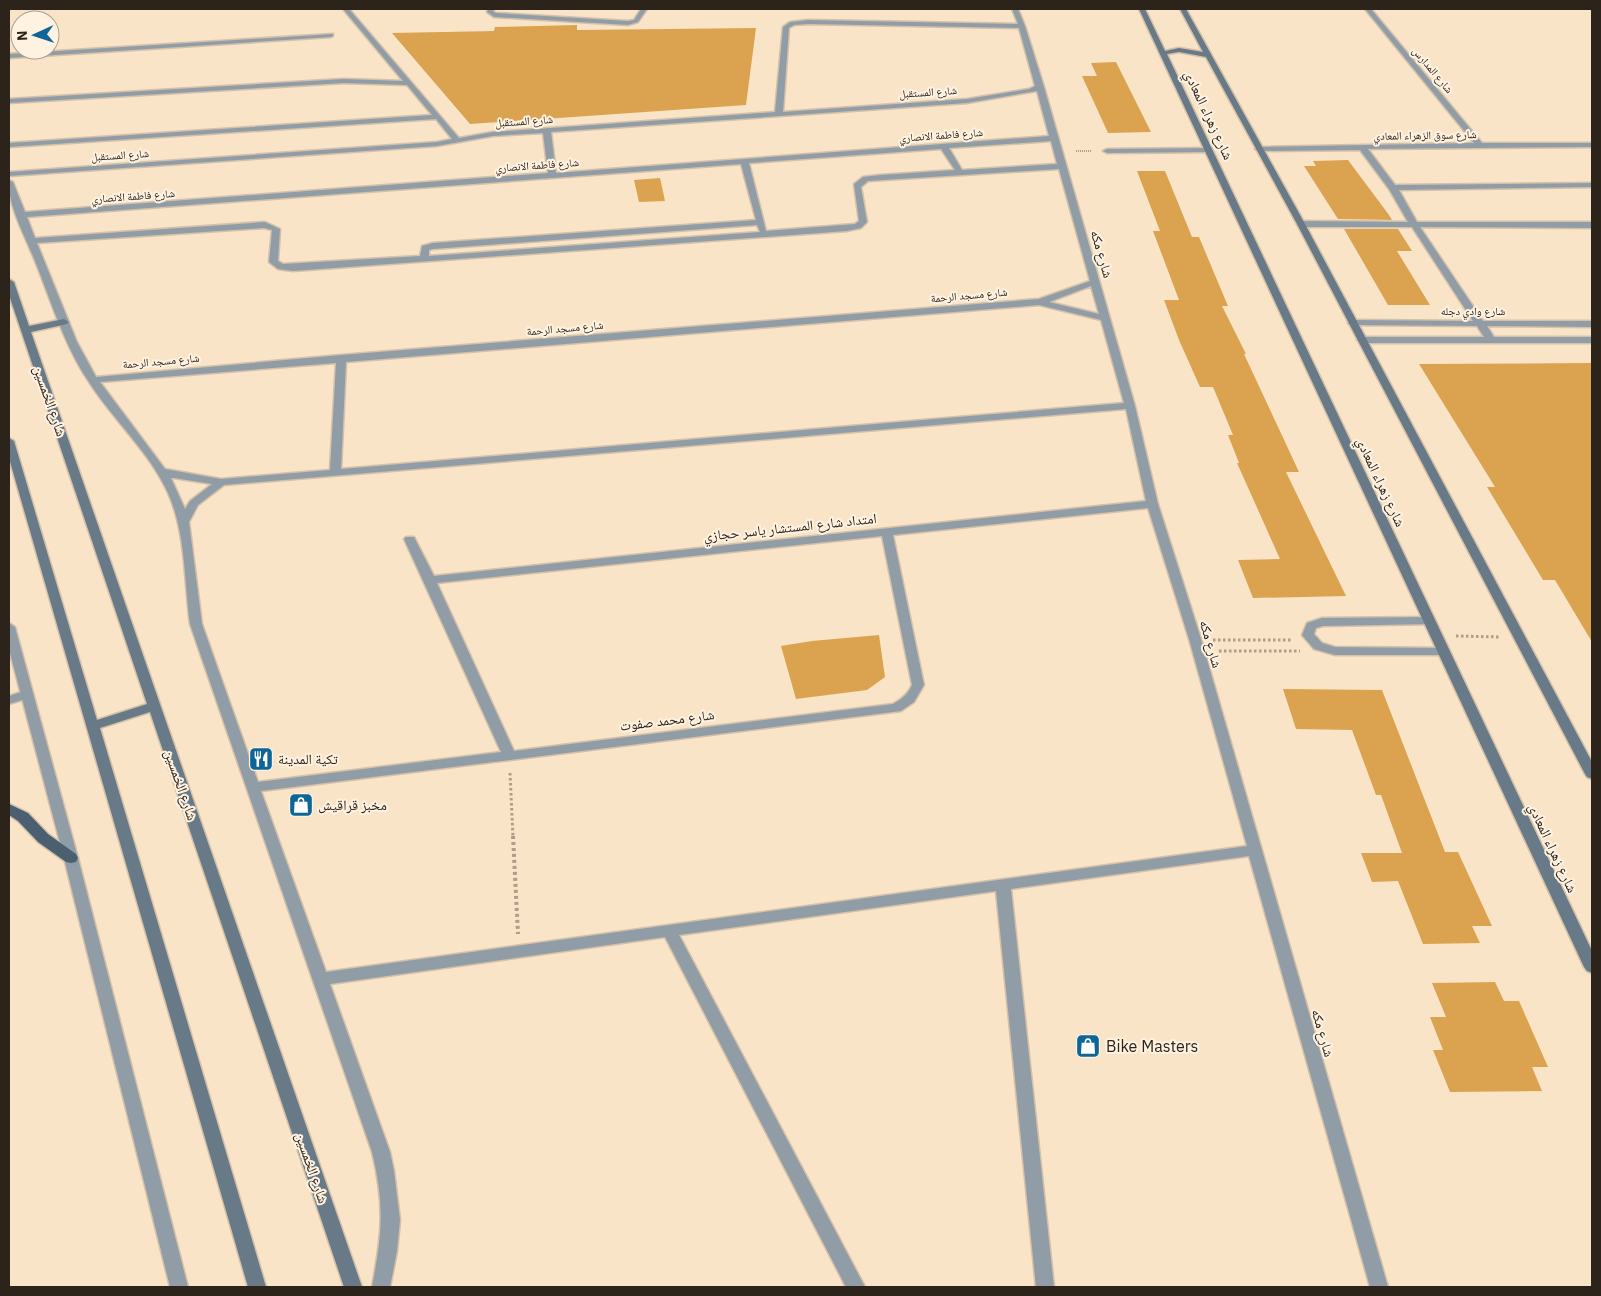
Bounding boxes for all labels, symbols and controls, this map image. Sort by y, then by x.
north arrow [10,10,60,60]
text: N [13,30,31,41]
street label: شارع المدارس [1410,44,1456,96]
street label: شارع زهراء المعادي [1178,67,1238,164]
street label: شارع المستقبل [898,83,958,101]
street label: شارع المستقبل [494,112,554,130]
street label: شارع فاطمة الانصاري [899,125,984,147]
street label: شارع سوق الزهراء المعادي [1373,127,1477,145]
street label: شارع المستقبل [90,146,150,164]
street label: شارع فاطمة الانصاري [495,155,580,177]
street label: شارع فاطمة الانصاري [91,186,176,208]
street label: شارع مكه [1086,228,1117,280]
street label: شارع مسجد الرحمة [930,285,1008,305]
street label: شارع وادي دجله [1441,304,1505,320]
street label: شارع مسجد الرحمة [526,318,604,338]
street label: شارع مسجد الرحمة [122,351,200,371]
street label: شارع الخمسين [29,363,71,439]
street label: شارع زهراء المعادي [1350,434,1410,531]
street label: امتداد شارع المستشار ياسر حجازي [703,509,878,548]
street label: شارع مكه [1195,618,1226,670]
street label: شارع محمد صفوت [619,705,715,736]
restaurant icon: تكية المدينة [248,746,274,772]
street label: شارع الخمسين [160,747,202,823]
place label: تكية المدينة [278,750,338,768]
shop icon: مخبز قراقيش [288,792,314,818]
place label: مخبز قراقيش [318,796,387,814]
street label: شارع زهراء المعادي [1522,800,1582,897]
street label: شارع مكه [1307,1007,1338,1059]
shop icon: Bike Masters [1075,1033,1101,1059]
place label: Bike Masters [1106,1036,1198,1056]
street label: شارع الخمسين [291,1130,333,1206]

